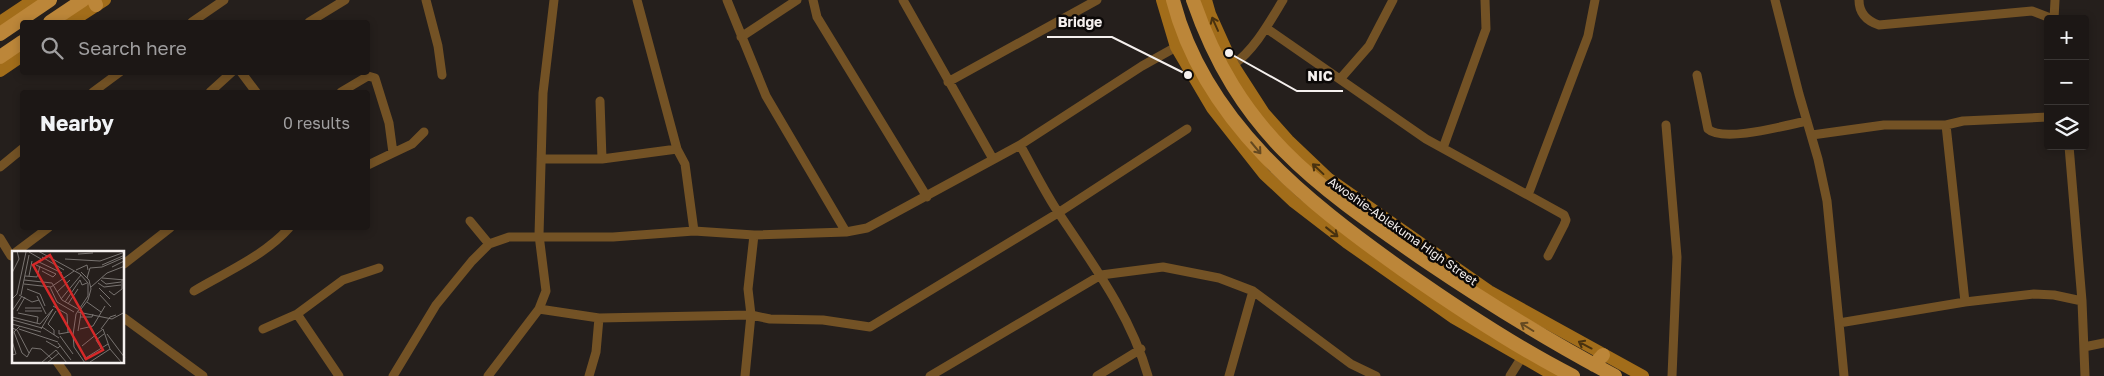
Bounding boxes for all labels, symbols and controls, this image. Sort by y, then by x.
callout: Bridge [1047,8,1112,37]
text: Bridge [1058,13,1102,30]
map controls [2044,15,2089,150]
button: + [2044,15,2089,60]
one-way arrow [1209,17,1219,32]
search box [20,20,370,75]
icon: search [38,34,66,62]
text: Search here [78,36,187,59]
button: − [2044,60,2089,105]
callout: NIC [1297,62,1343,91]
text: NIC [1307,67,1333,84]
button: layers [2044,105,2089,150]
text: Nearby [40,110,114,136]
text: 0 results [283,113,350,133]
one-way arrow [1250,141,1261,154]
one-way arrow [1312,163,1324,175]
street label: Awoshie-Ablekuma High Street [1325,174,1481,289]
one-way arrow [1325,227,1339,237]
inset map [12,251,125,364]
one-way arrow [1520,321,1534,331]
one-way arrow [1577,340,1592,350]

